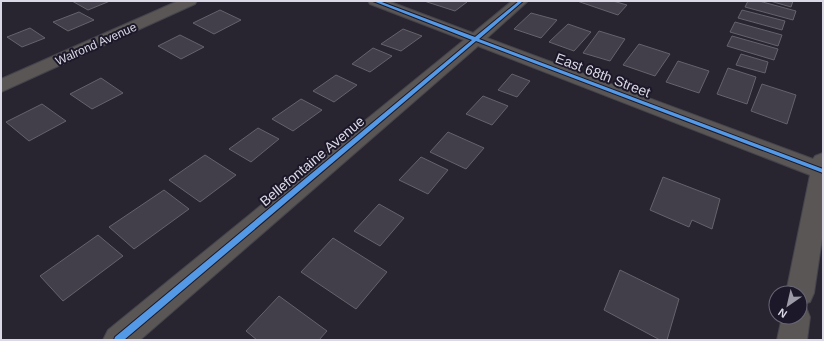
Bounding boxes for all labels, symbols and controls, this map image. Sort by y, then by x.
street label: Walrond Avenue [53,20,139,68]
street label: East 68th Street [553,50,653,100]
street label: Bellefontaine Avenue [257,113,368,209]
north arrow [768,285,808,325]
text: N [776,306,789,320]

